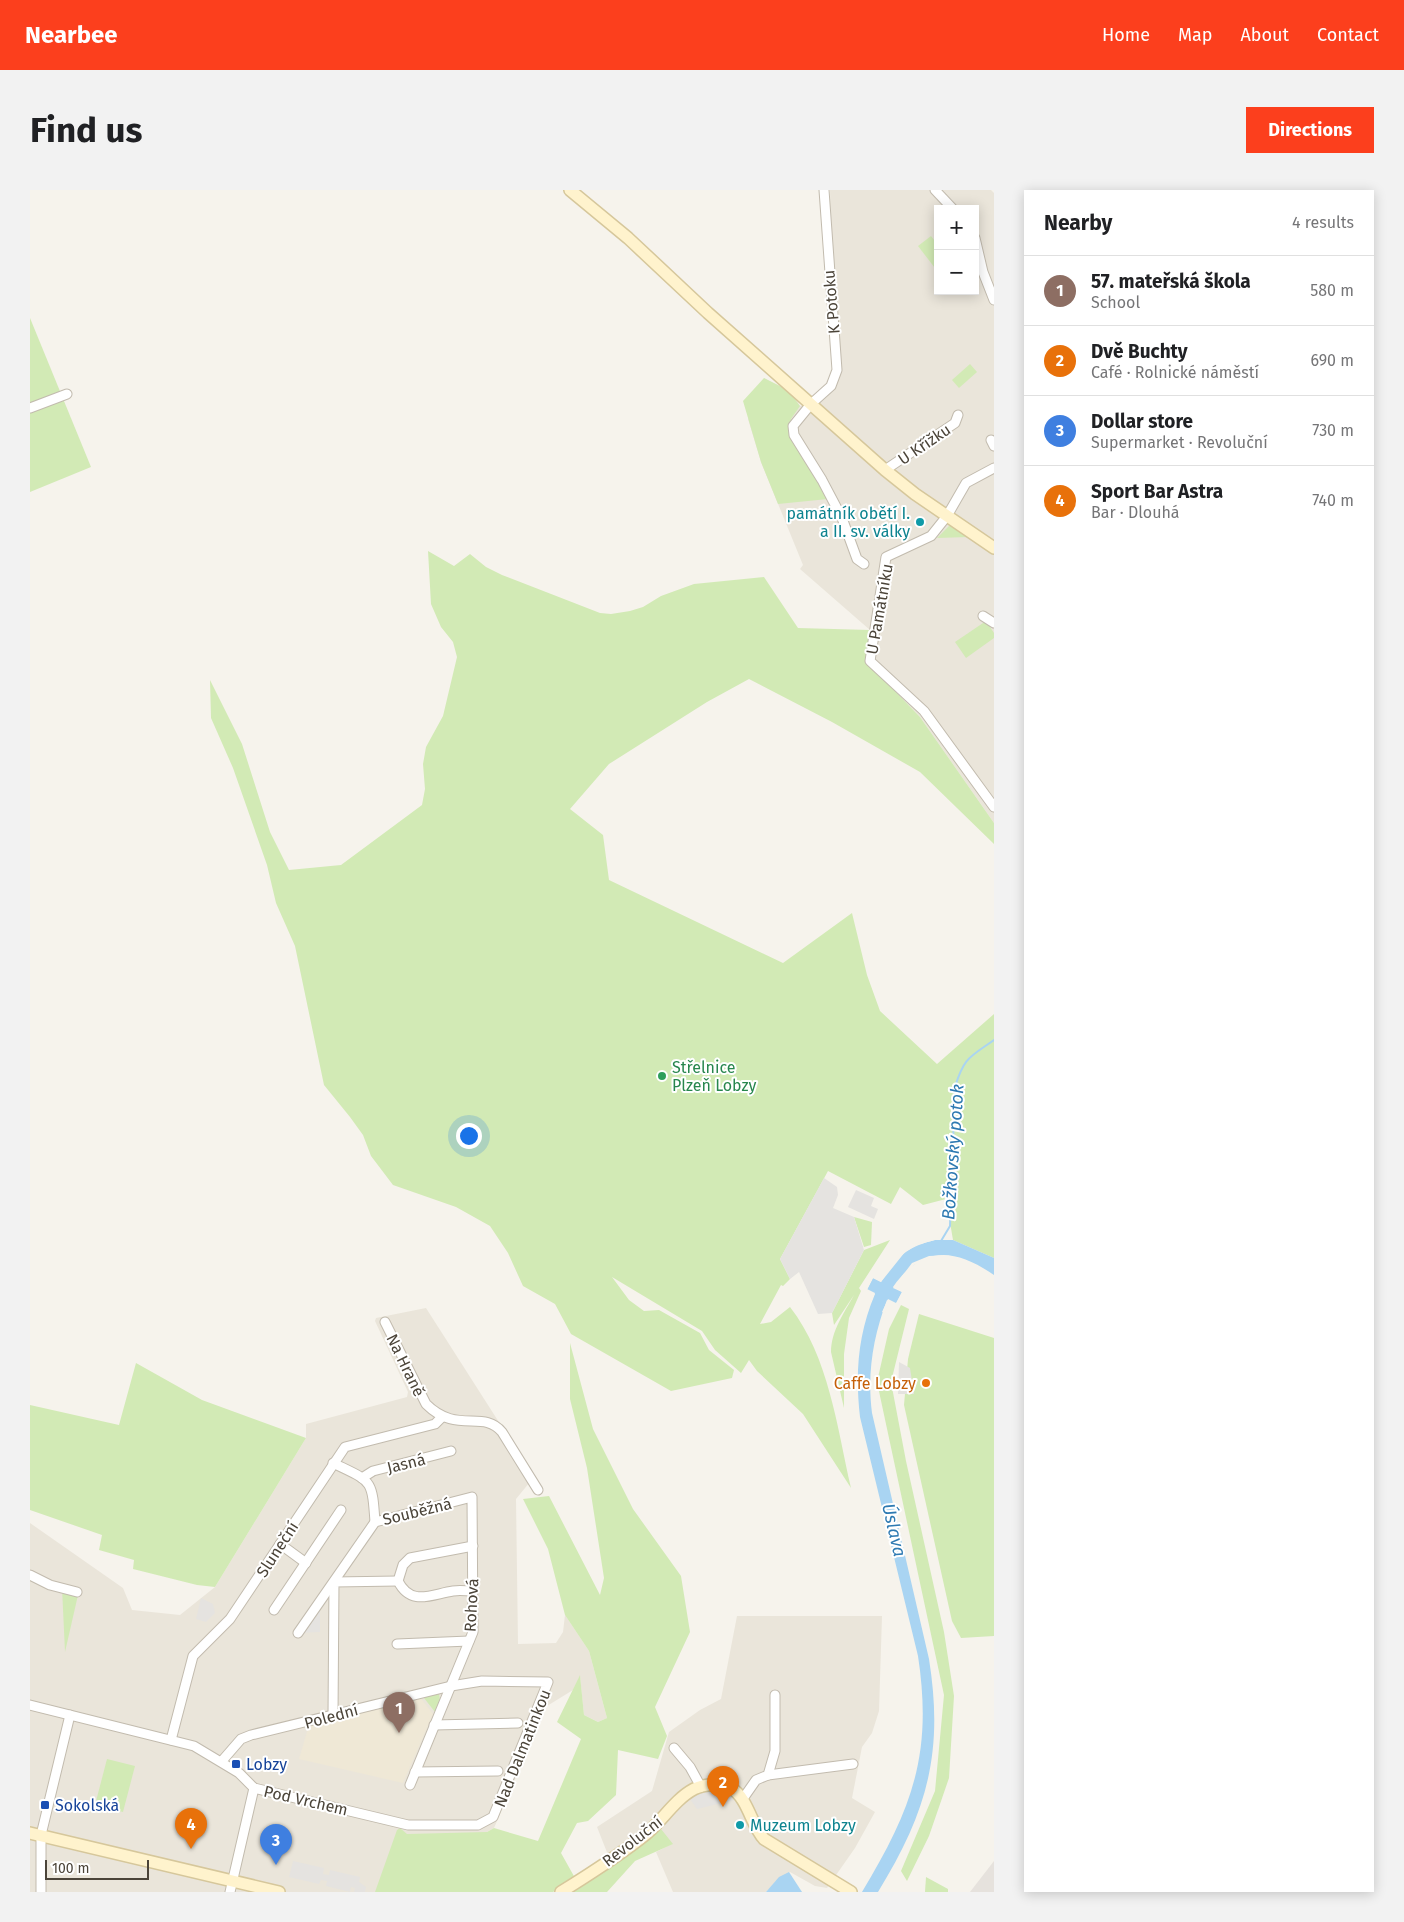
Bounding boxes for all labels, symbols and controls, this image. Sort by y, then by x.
text: Nearbee [25,21,118,49]
text: Home [1102,24,1150,46]
text: Map [1178,24,1212,46]
text: About [1240,24,1289,46]
text: Contact [1317,24,1379,46]
button: Directions [1246,107,1374,153]
text: Find us [30,109,142,151]
map controls [934,205,979,295]
button: + [934,205,979,250]
text: Nearby [1044,210,1112,236]
text: 4 results [1292,213,1354,232]
button: − [934,250,979,295]
street label: K Potoku [819,269,844,335]
text: 57. mateřská škola [1091,270,1251,293]
text: 1 [1056,281,1064,300]
text: 580 m [1310,281,1354,300]
text: School [1091,293,1140,312]
text: Dvě Buchty [1091,340,1188,363]
text: 2 [1056,351,1064,370]
text: 690 m [1310,351,1354,370]
text: Café · Rolnické náměstí [1091,363,1259,382]
text: Dollar store [1091,410,1193,433]
street label: U Křížku [894,420,954,469]
text: 3 [1056,421,1064,440]
text: 730 m [1312,421,1354,440]
text: Supermarket · Revoluční [1091,433,1268,452]
text: Sport Bar Astra [1091,480,1223,503]
text: 4 [1055,491,1065,510]
text: 740 m [1312,491,1354,510]
text: Bar · Dlouhá [1091,503,1180,522]
place label: památník obětí I. a II. sv. války [787,504,910,541]
marker: památník obětí I. a II. sv. války [914,516,926,528]
street label: U Památníku [862,562,897,656]
place label: Střelnice Plzeň Lobzy [672,1058,756,1095]
marker: Střelnice Plzeň Lobzy [656,1070,668,1082]
water label: Božkovský potok [937,1083,969,1221]
your location [456,1123,482,1149]
street label: Na Hraně [382,1331,429,1400]
place label: Caffe Lobzy [834,1374,916,1393]
marker: Caffe Lobzy [920,1377,932,1389]
street label: Jasná [385,1450,427,1477]
street label: Souběžná [381,1494,454,1529]
water label: Úslava [877,1501,912,1559]
street label: Sluneční [252,1518,303,1581]
street label: Rohová [461,1578,482,1632]
street label: Nad Dalmatinkou [490,1686,555,1810]
pin: 1 [383,1692,415,1733]
street label: Polední [302,1700,361,1733]
place label: Lobzy [246,1755,287,1774]
marker: Lobzy [230,1758,242,1770]
pin: 2 [707,1766,739,1807]
street label: Pod Vrchem [262,1782,350,1819]
place label: Sokolská [55,1796,119,1815]
marker: Sokolská [39,1799,51,1811]
pin: 4 [175,1808,207,1849]
street label: Revoluční [599,1812,666,1871]
place label: Muzeum Lobzy [750,1816,856,1835]
marker: Muzeum Lobzy [734,1819,746,1831]
pin: 3 [260,1824,292,1865]
scale bar [45,1857,149,1880]
text: 100 m [52,1860,89,1877]

